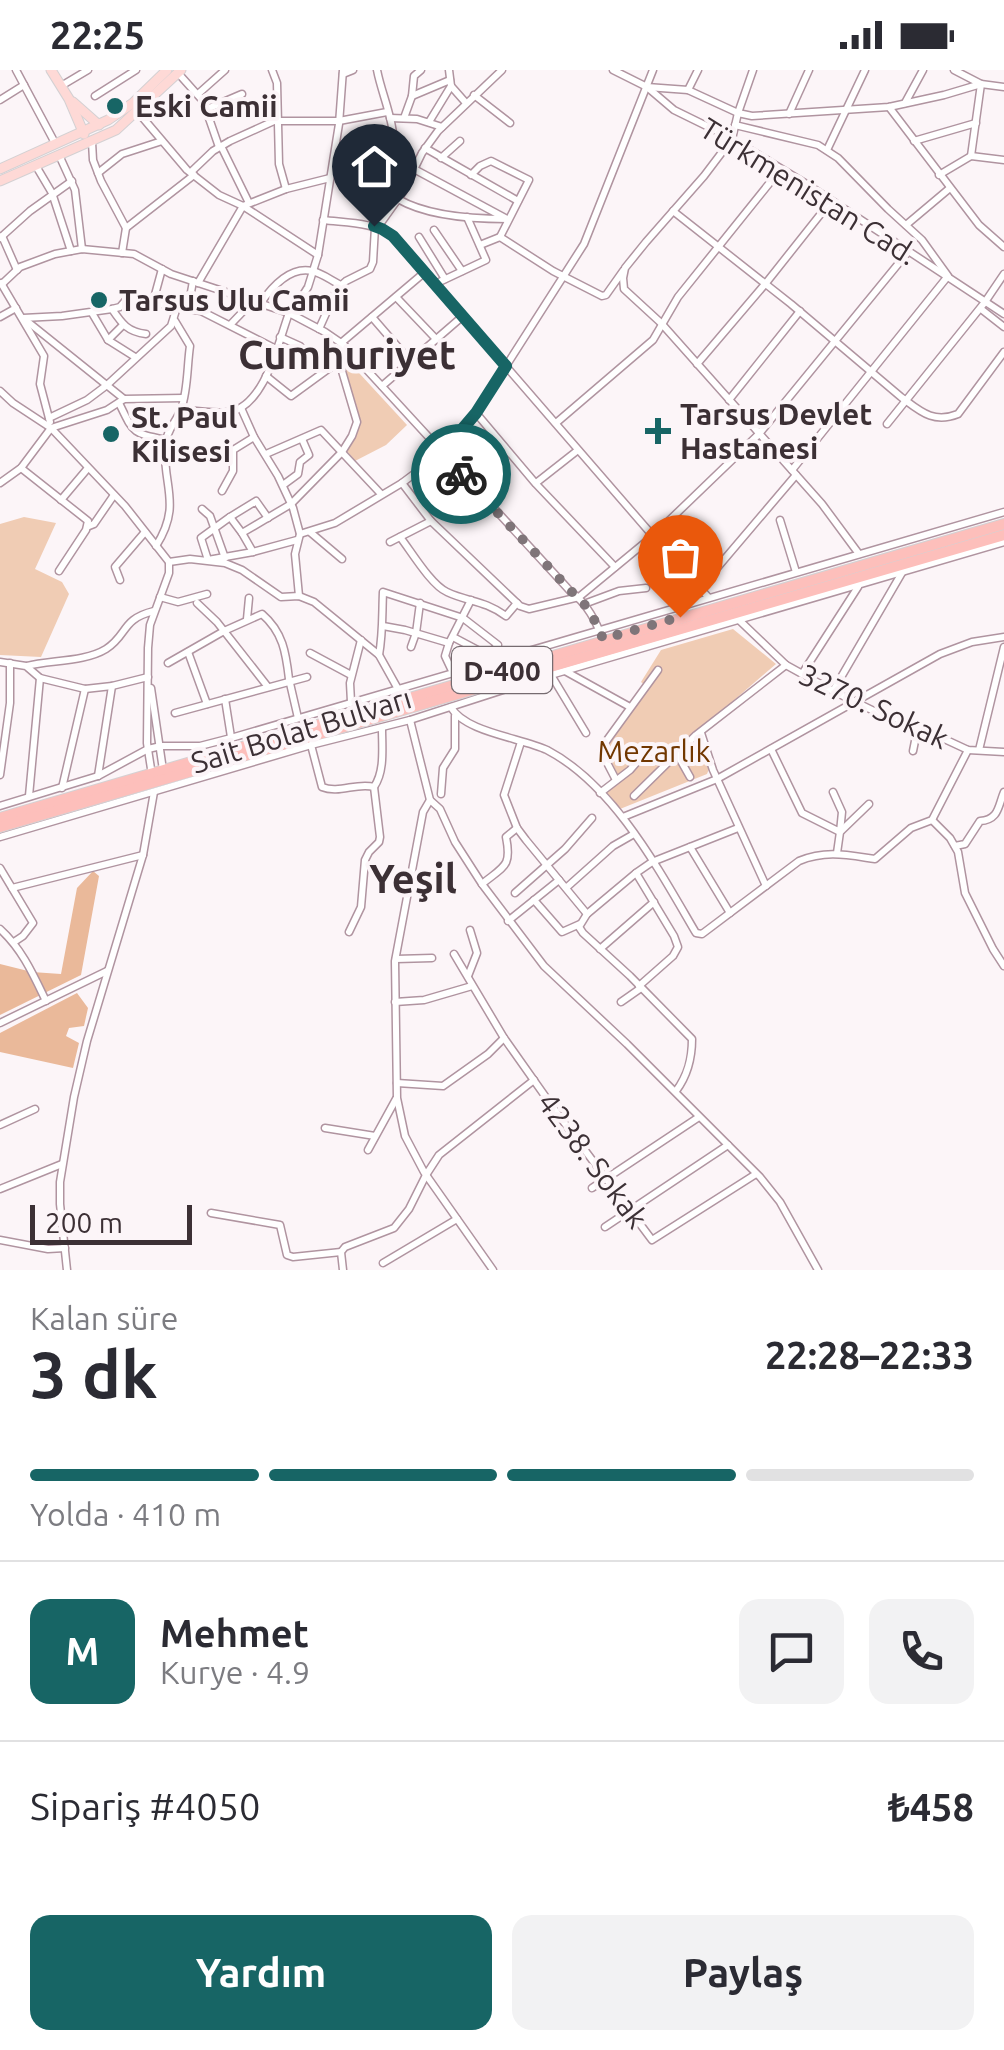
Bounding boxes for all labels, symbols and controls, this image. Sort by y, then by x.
text: 22:25 [50,14,145,56]
place label: Eski Camii [135,89,278,123]
marker: Eski Camii [104,95,126,117]
street label: Türkmenistan Cad. [694,111,924,271]
pin [332,124,417,227]
icon: home [347,139,402,194]
place label: Tarsus Ulu Camii [119,283,350,317]
marker: Tarsus Ulu Camii [88,289,110,311]
district label: Cumhuriyet [238,332,456,377]
place label: Tarsus Devlet Hastanesi [680,397,872,465]
place label: St. Paul Kilisesi [131,400,237,468]
marker: Tarsus Devlet Hastanesi [645,418,671,444]
marker: St. Paul Kilisesi [100,423,122,445]
courier [411,424,511,524]
icon: bike [434,447,489,502]
pin [638,515,723,618]
icon: bag [653,530,708,585]
road number: D-400 [452,647,552,693]
street label: 3270. Sokak [794,657,954,755]
street label: Sait Bolat Bulvarı [187,680,415,780]
park label: Mezarlık [597,734,711,768]
district label: Yeşil [369,856,457,902]
street label: 4238. Sokak [531,1086,655,1234]
scale bar [30,1200,192,1244]
text: 200 m [45,1207,123,1238]
text: Kalan süre [30,1300,178,1336]
text: 22:28–22:33 [765,1334,974,1376]
text: 3 dk [30,1337,157,1410]
text: Yolda · 410 m [30,1496,221,1532]
button: chat [739,1599,844,1704]
button: phone [869,1599,974,1704]
text: Mehmet [160,1612,309,1654]
text: M [66,1630,99,1672]
text: Kurye · 4.9 [160,1654,310,1690]
text: Sipariş #4050 [30,1785,260,1827]
text: ₺458 [888,1786,974,1828]
button: Yardım [30,1915,492,2030]
button: Paylaş [512,1915,974,2030]

